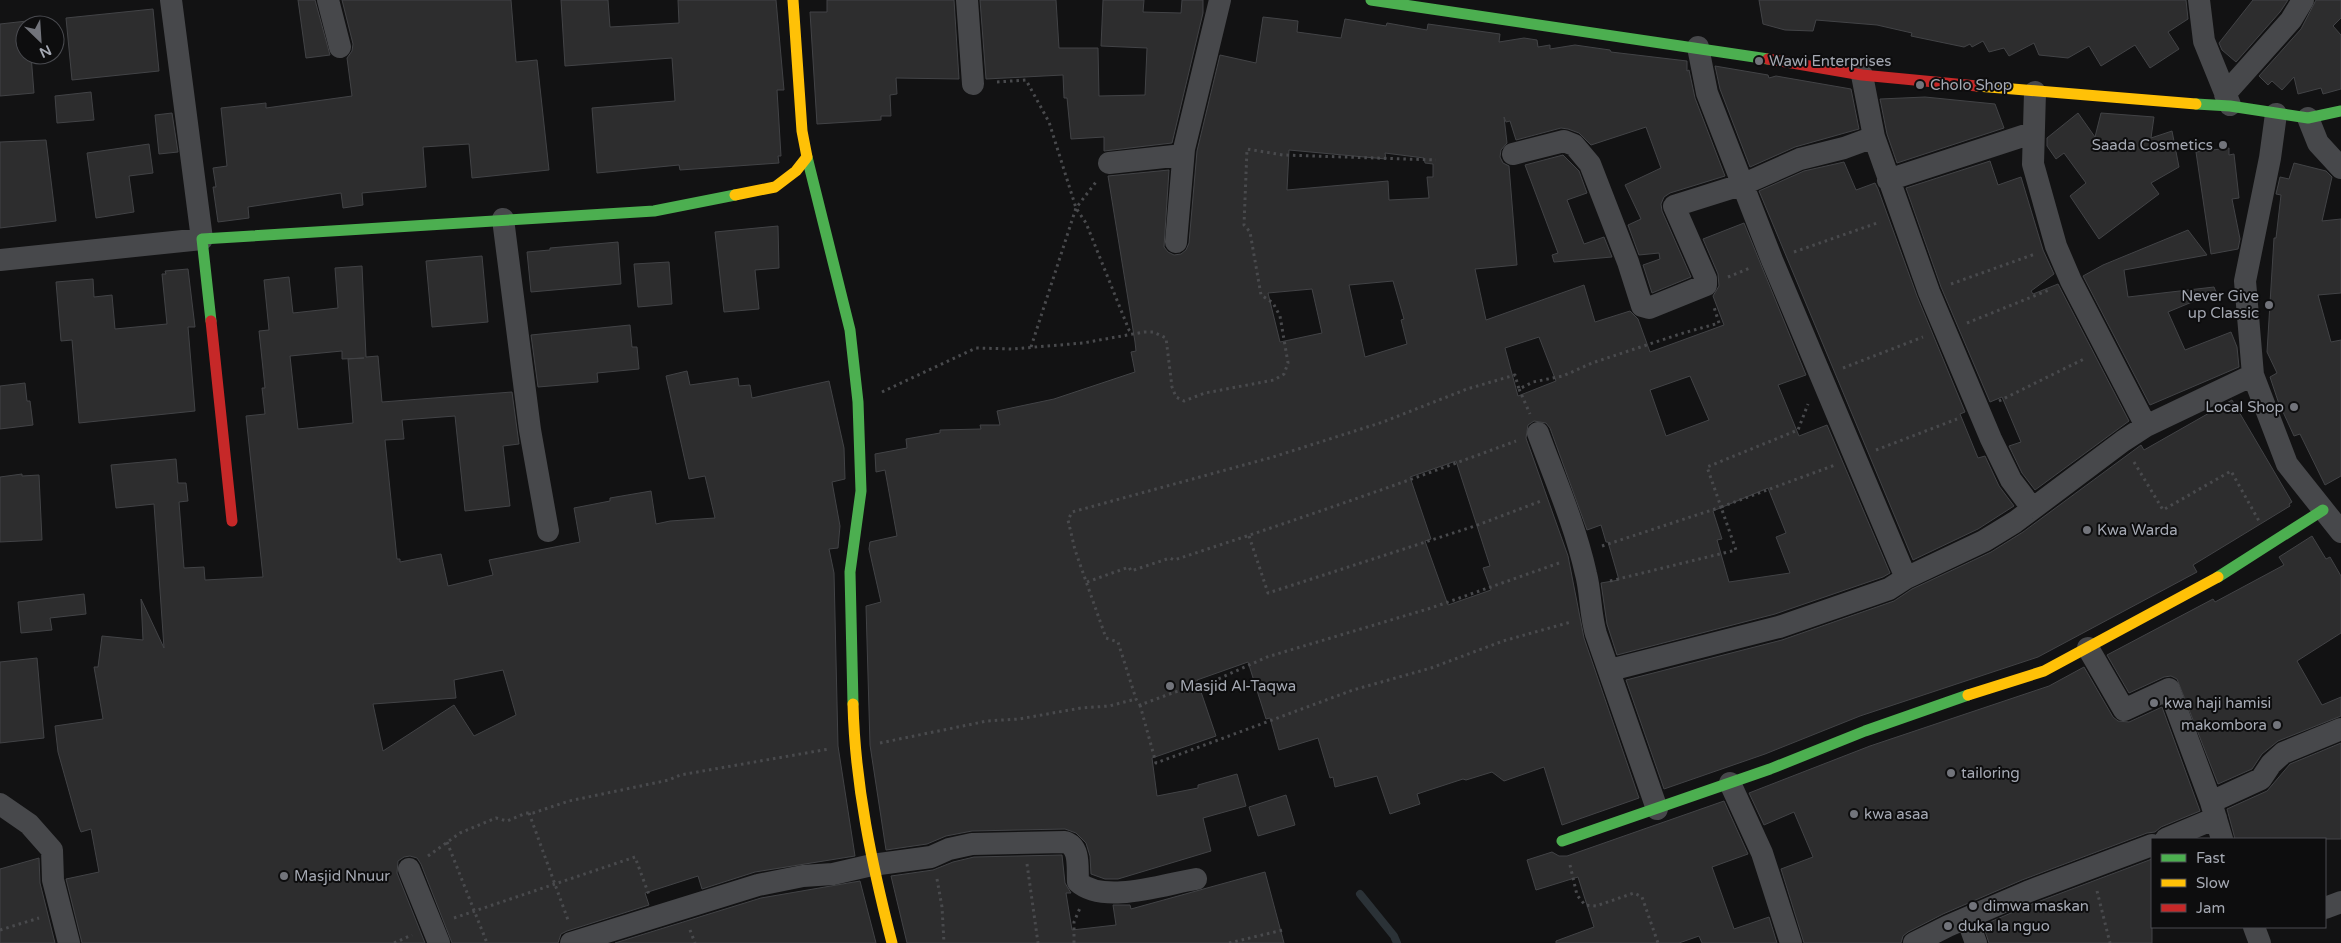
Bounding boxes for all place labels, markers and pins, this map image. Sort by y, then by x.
place label: Wawi Enterprises [1769,52,1892,70]
marker: Wawi Enterprises [1753,55,1765,67]
place label: Cholo Shop [1930,76,2012,94]
marker: Cholo Shop [1914,79,1926,91]
place label: Saada Cosmetics [2092,136,2213,154]
marker: Saada Cosmetics [2217,139,2229,151]
place label: Never Give up Classic [2181,287,2259,322]
marker: Never Give up Classic [2263,299,2275,311]
place label: Local Shop [2205,398,2284,416]
marker: Local Shop [2288,401,2300,413]
place label: Kwa Warda [2097,521,2178,539]
marker: Kwa Warda [2081,524,2093,536]
place label: Masjid Al-Taqwa [1180,677,1296,695]
marker: Masjid Al-Taqwa [1164,680,1176,692]
place label: kwa haji hamisi [2164,694,2271,712]
marker: kwa haji hamisi [2148,697,2160,709]
place label: makombora [2181,716,2267,734]
marker: makombora [2271,719,2283,731]
place label: tailoring [1961,764,2020,782]
marker: tailoring [1945,767,1957,779]
place label: kwa asaa [1864,805,1929,823]
marker: kwa asaa [1848,808,1860,820]
place label: Masjid Nnuur [294,867,390,885]
marker: Masjid Nnuur [278,870,290,882]
place label: dimwa maskan [1983,897,2089,915]
marker: dimwa maskan [1967,900,1979,912]
place label: duka la nguo [1958,917,2050,935]
marker: duka la nguo [1942,920,1954,932]

